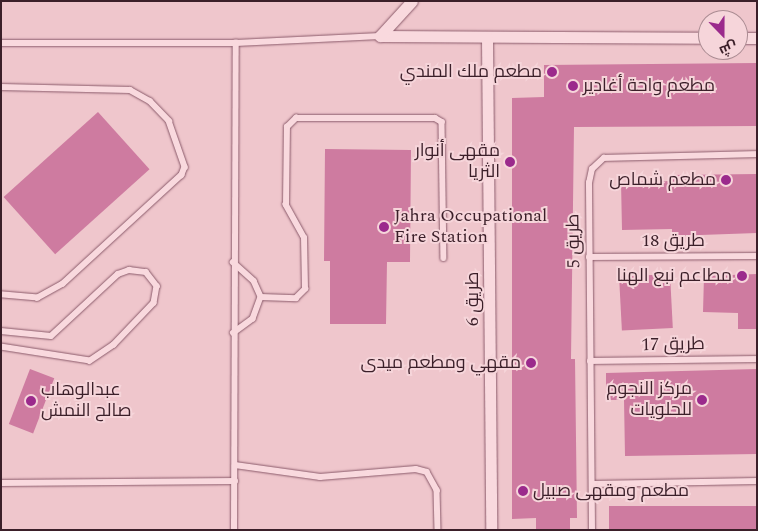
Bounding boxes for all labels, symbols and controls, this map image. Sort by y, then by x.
north arrow [698,10,748,60]
text: ش [716,35,741,62]
place label: مطعم ملك المندي [400,61,542,83]
marker: مطعم ملك المندي [546,66,558,78]
place label: مطعم واحة أغادير [583,75,715,97]
marker: مطعم واحة أغادير [567,80,579,92]
place label: مقهى أنوار الثريا [415,141,500,183]
marker: مقهى أنوار الثريا [504,156,516,168]
place label: مطعم شماص [609,169,716,191]
marker: مطعم شماص [720,174,732,186]
place label: Jahra Occupational Fire Station [394,206,547,248]
street label: طريق 5 [563,214,585,268]
marker: Jahra Occupational Fire Station [378,221,390,233]
street label: طريق 18 [641,230,705,252]
place label: مطاعم نبع الهنا [616,265,732,287]
marker: مطاعم نبع الهنا [736,270,748,282]
street label: طريق 6 [462,272,484,326]
street label: طريق 17 [641,334,705,356]
place label: مقهي ومطعم ميدى [360,352,521,374]
marker: مقهي ومطعم ميدى [525,357,537,369]
place label: مركز النجوم للحلويات [606,379,692,422]
place label: عبدالوهاب صالح النمش [41,380,132,422]
marker: مركز النجوم للحلويات [696,394,708,406]
marker: عبدالوهاب صالح النمش [25,395,37,407]
place label: مطعم ومقهى صبيل [533,480,689,502]
marker: مطعم ومقهى صبيل [517,485,529,497]

